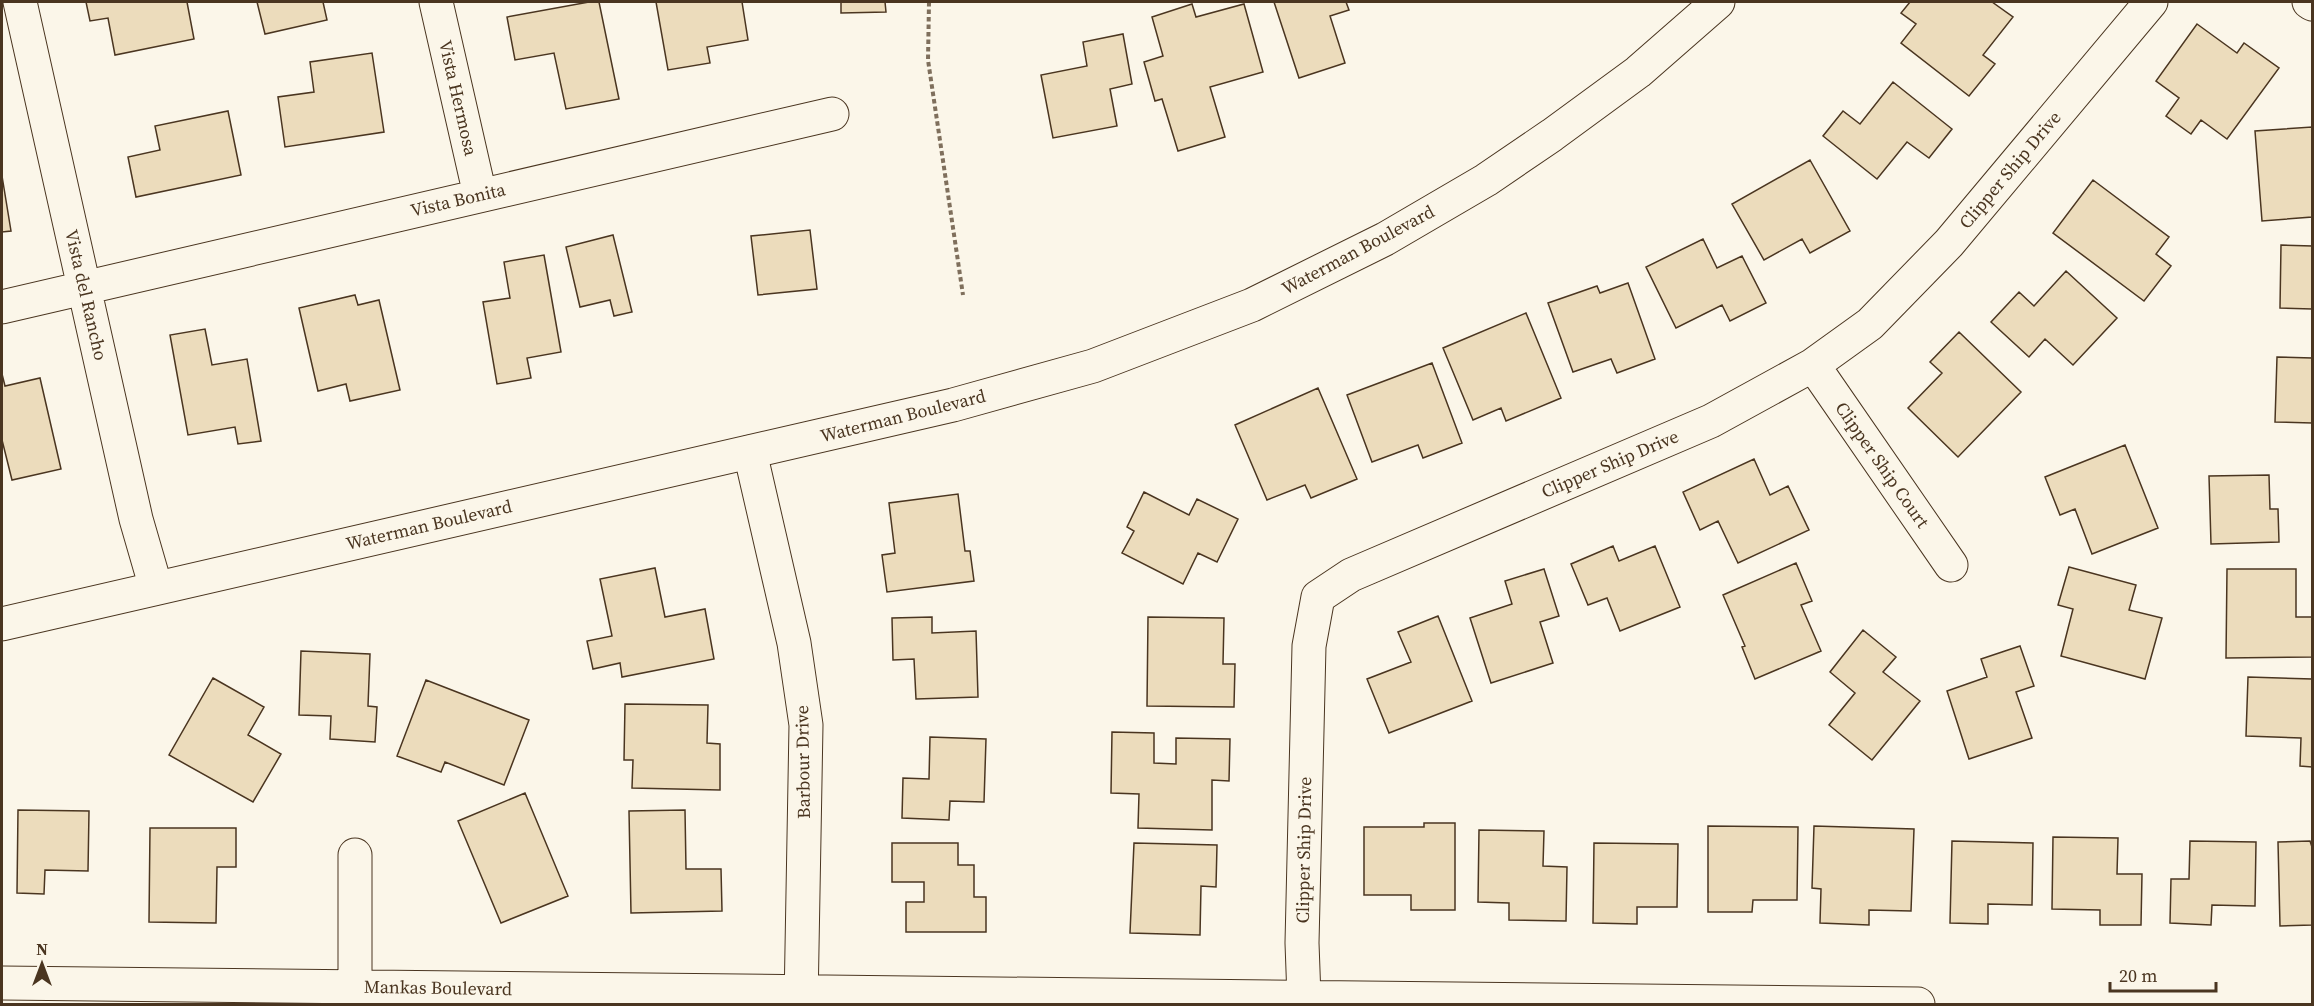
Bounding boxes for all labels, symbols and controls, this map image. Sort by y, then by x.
street label: Vista Hermosa [433,38,484,159]
street label: Clipper Ship Drive [1953,105,2066,234]
street label: Vista Bonita [408,176,509,223]
street label: Waterman Boulevard [1277,199,1439,300]
street label: Vista del Rancho [59,227,114,363]
street label: Waterman Boulevard [818,383,988,448]
street label: Clipper Ship Court [1829,397,1935,533]
street label: Clipper Ship Drive [1537,423,1682,504]
street label: Waterman Boulevard [343,493,514,556]
street label: Barbour Drive [789,705,816,819]
street label: Clipper Ship Drive [1290,776,1317,924]
north arrow [12,934,72,994]
text: N [36,938,48,960]
scale bar [2110,955,2216,993]
text: 20 m [2119,963,2157,988]
street label: Mankas Boulevard [364,974,512,1001]

